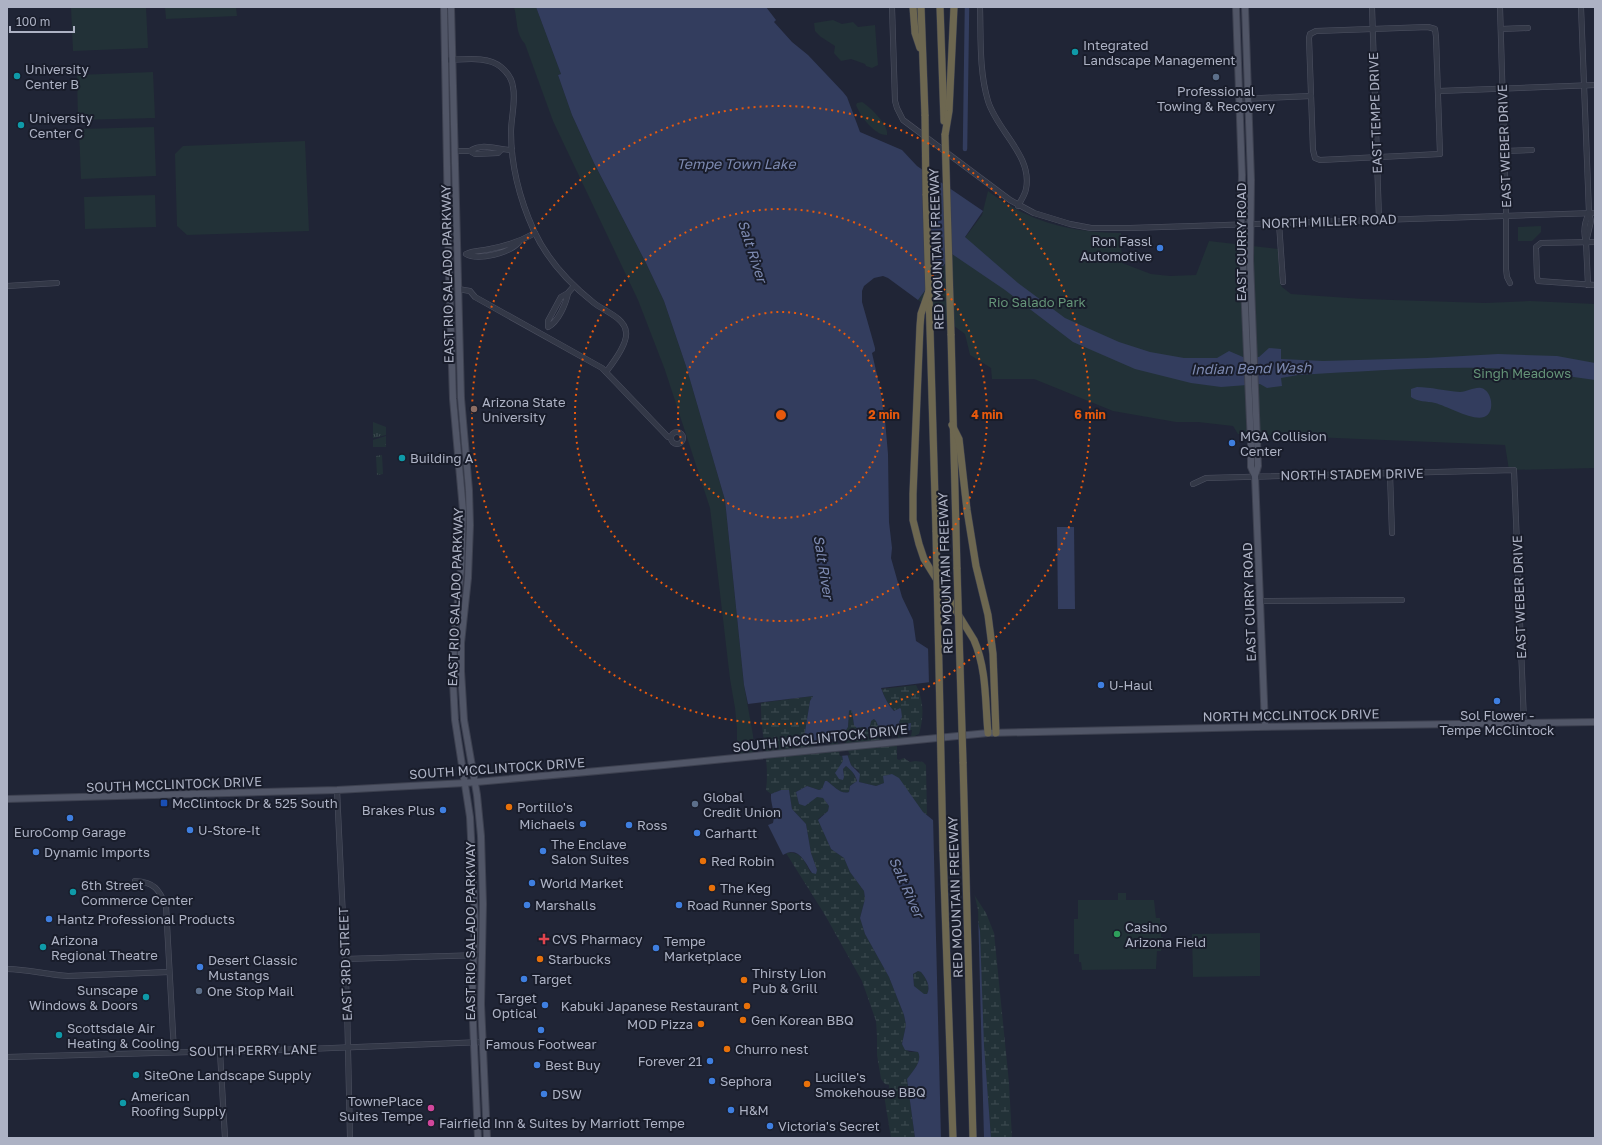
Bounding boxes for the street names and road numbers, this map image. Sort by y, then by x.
street label: EAST TEMPE DRIVE [1365,52,1385,174]
street label: EAST WEBER DRIVE [1494,84,1514,208]
street label: RED MOUNTAIN FREEWAY [925,167,947,330]
street label: EAST CURRY ROAD [1233,182,1249,302]
street label: EAST RIO SALADO PARKWAY [437,184,457,364]
street label: NORTH MILLER ROAD [1261,211,1397,231]
street label: NORTH STADEM DRIVE [1280,465,1424,483]
street label: RED MOUNTAIN FREEWAY [934,491,956,654]
street label: EAST RIO SALADO PARKWAY [444,507,466,687]
street label: EAST WEBER DRIVE [1509,535,1529,659]
street label: EAST CURRY ROAD [1239,542,1259,662]
street label: NORTH MCCLINTOCK DRIVE [1202,705,1380,725]
street label: SOUTH MCCLINTOCK DRIVE [732,721,908,755]
street label: SOUTH MCCLINTOCK DRIVE [409,754,585,782]
street label: SOUTH MCCLINTOCK DRIVE [86,773,262,795]
street label: RED MOUNTAIN FREEWAY [944,815,966,978]
street label: EAST RIO SALADO PARKWAY [462,841,478,1020]
street label: EAST 3RD STREET [335,907,355,1021]
street label: SOUTH PERRY LANE [189,1041,317,1059]

